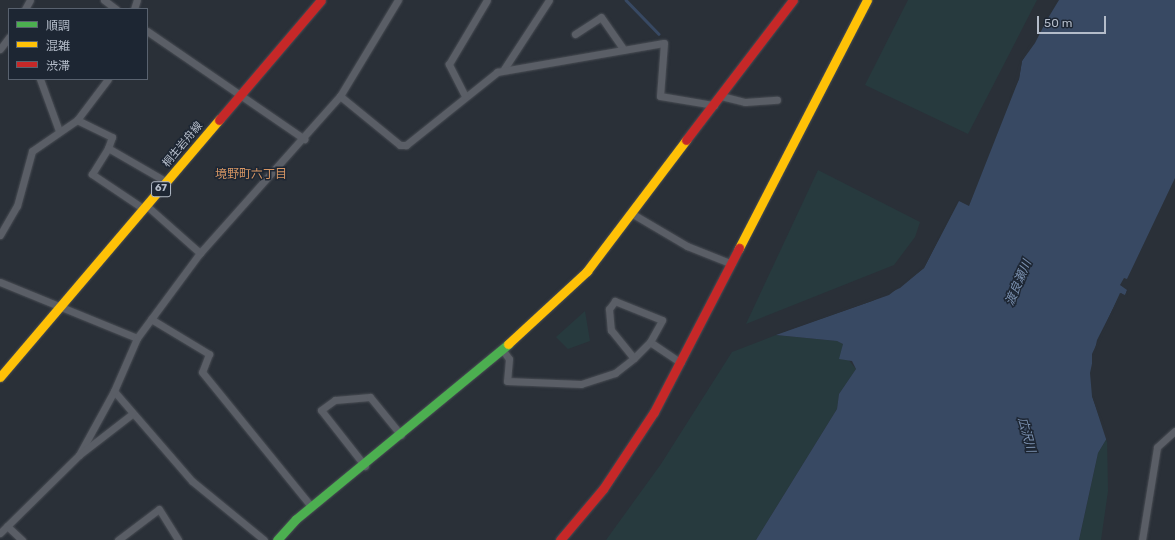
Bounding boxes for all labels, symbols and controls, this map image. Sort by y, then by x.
legend [8,8,148,80]
scale bar [1039,8,1108,34]
text: 50 m [1044,16,1072,30]
text: 順調 [46,19,70,33]
text: 混雑 [46,39,70,53]
text: 渋滞 [46,59,70,73]
street label: 桐生岩舟線 [160,120,206,170]
district label: 境野町六丁目 [215,168,287,182]
road number: 67 [151,181,171,197]
water label: 渡良瀬川 [1003,258,1035,308]
water label: 広沢川 [1014,416,1038,454]

